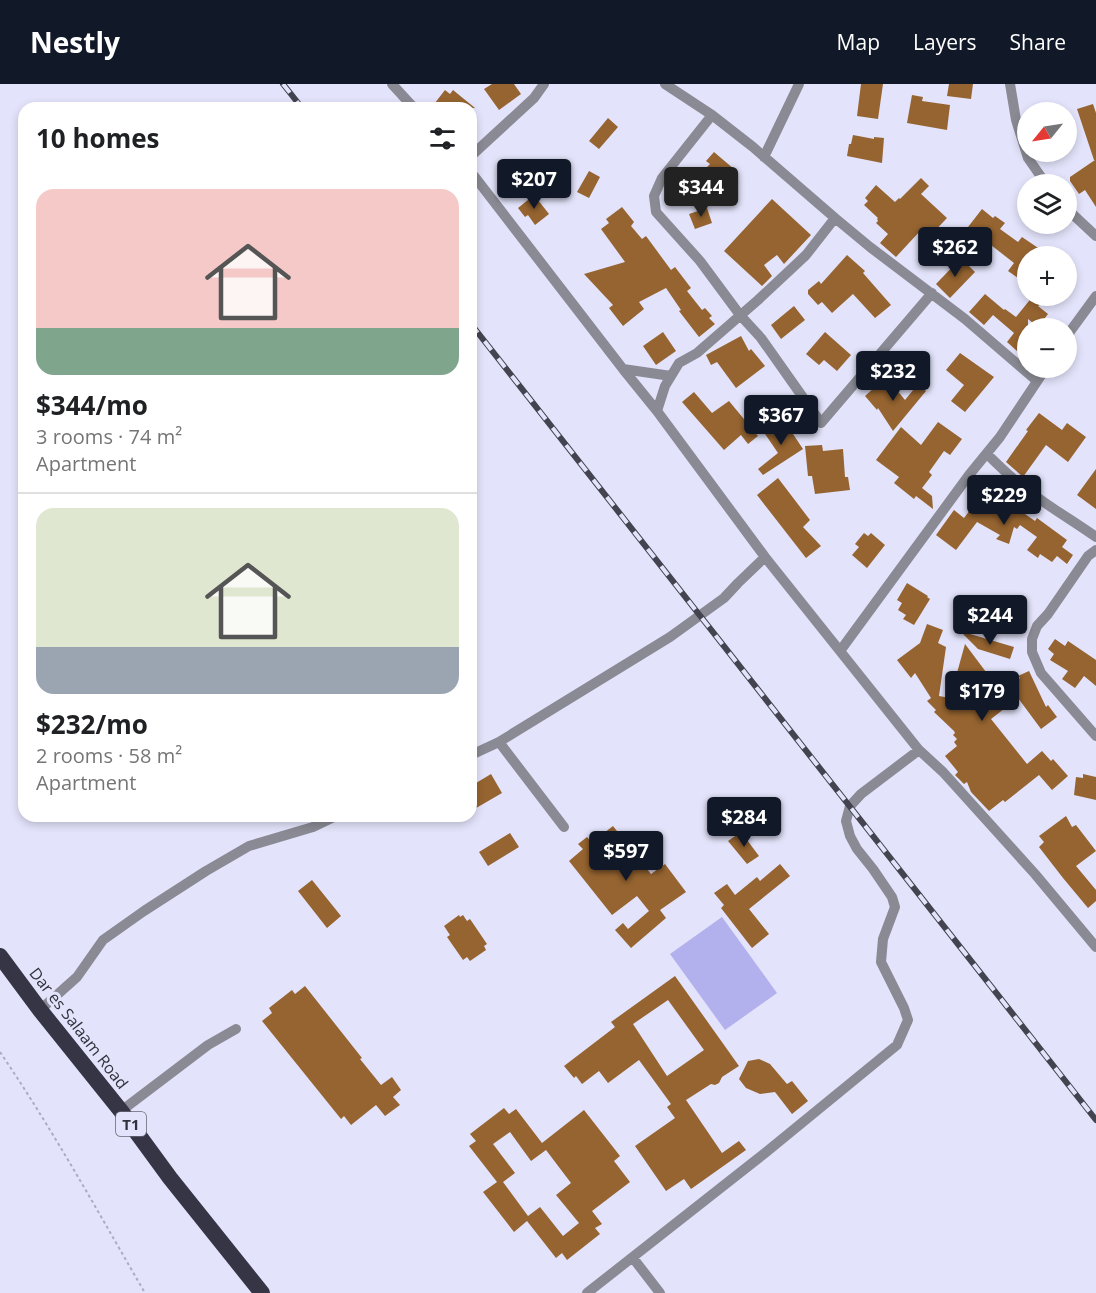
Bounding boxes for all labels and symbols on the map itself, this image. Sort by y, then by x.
north arrow [1017,102,1077,162]
pin: $207 [498,159,570,210]
pin: $344 [665,167,737,218]
pin: $262 [919,227,991,278]
pin: $232 [857,351,929,402]
pin: $367 [745,395,817,446]
pin: $229 [968,475,1040,526]
pin: $244 [954,595,1026,646]
pin: $179 [946,671,1018,722]
pin: $284 [708,797,780,848]
pin: $597 [590,831,662,882]
street label: Dar es Salaam Road [25,963,133,1093]
road number: T1 [116,1112,146,1136]

